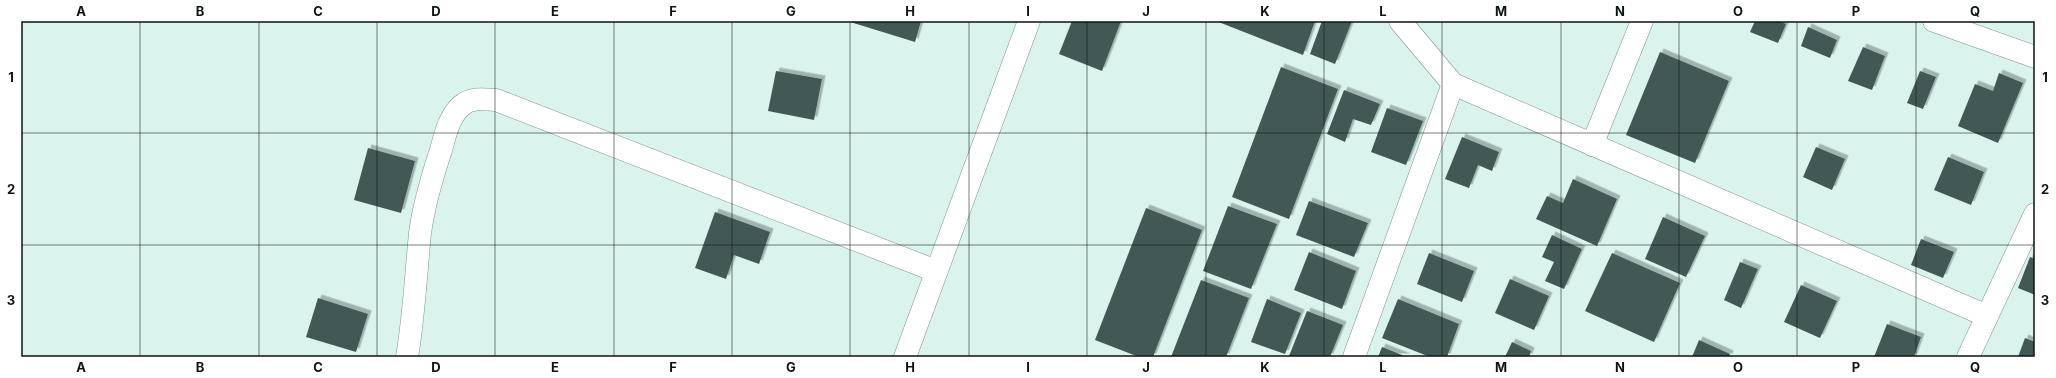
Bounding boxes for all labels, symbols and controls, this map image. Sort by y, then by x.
text: A [76,3,86,19]
text: B [196,3,205,19]
text: C [313,3,323,19]
text: D [431,3,441,19]
text: E [551,3,559,19]
text: F [669,3,677,19]
text: G [786,3,796,19]
text: H [905,3,915,19]
text: I [1026,3,1030,19]
text: J [1142,3,1150,19]
text: K [1260,3,1270,19]
text: L [1379,3,1387,19]
text: M [1495,3,1507,19]
text: N [1615,3,1625,19]
text: O [1733,3,1743,19]
text: P [1852,3,1860,19]
text: Q [1970,3,1980,19]
text: 1 [8,69,14,85]
text: 1 [2042,69,2048,85]
text: 2 [7,181,15,197]
text: 2 [2041,181,2049,197]
text: 3 [7,292,15,308]
text: 3 [2041,292,2049,308]
text: A [76,359,86,375]
text: B [196,359,205,375]
text: C [313,359,323,375]
text: D [431,359,441,375]
text: E [551,359,559,375]
text: F [669,359,677,375]
text: G [786,359,796,375]
text: H [905,359,915,375]
text: I [1026,359,1030,375]
text: J [1142,359,1150,375]
text: K [1260,359,1270,375]
text: L [1379,359,1387,375]
text: M [1495,359,1507,375]
text: N [1615,359,1625,375]
text: O [1733,359,1743,375]
text: P [1852,359,1860,375]
text: Q [1970,359,1980,375]

